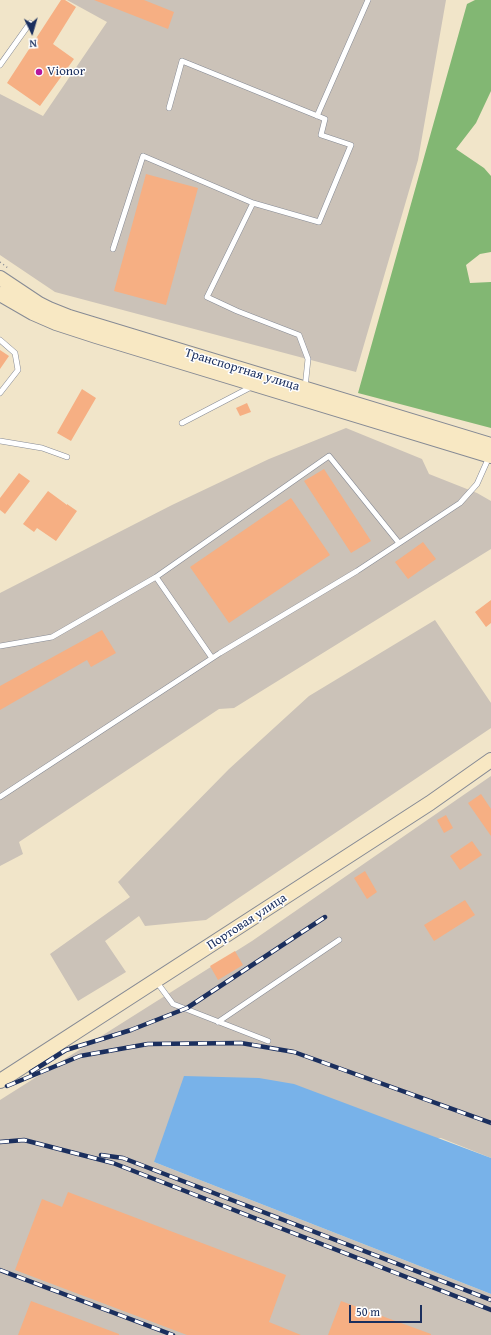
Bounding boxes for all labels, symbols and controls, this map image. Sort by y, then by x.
north arrow [12,12,52,52]
text: N [29,36,37,52]
place label: Vionor [47,64,85,80]
marker: Vionor [34,67,44,77]
street label: Транспортная улица [183,345,301,395]
street label: Портовая улица [204,890,290,954]
scale bar [351,1297,424,1323]
text: 50 m [356,1303,380,1320]

